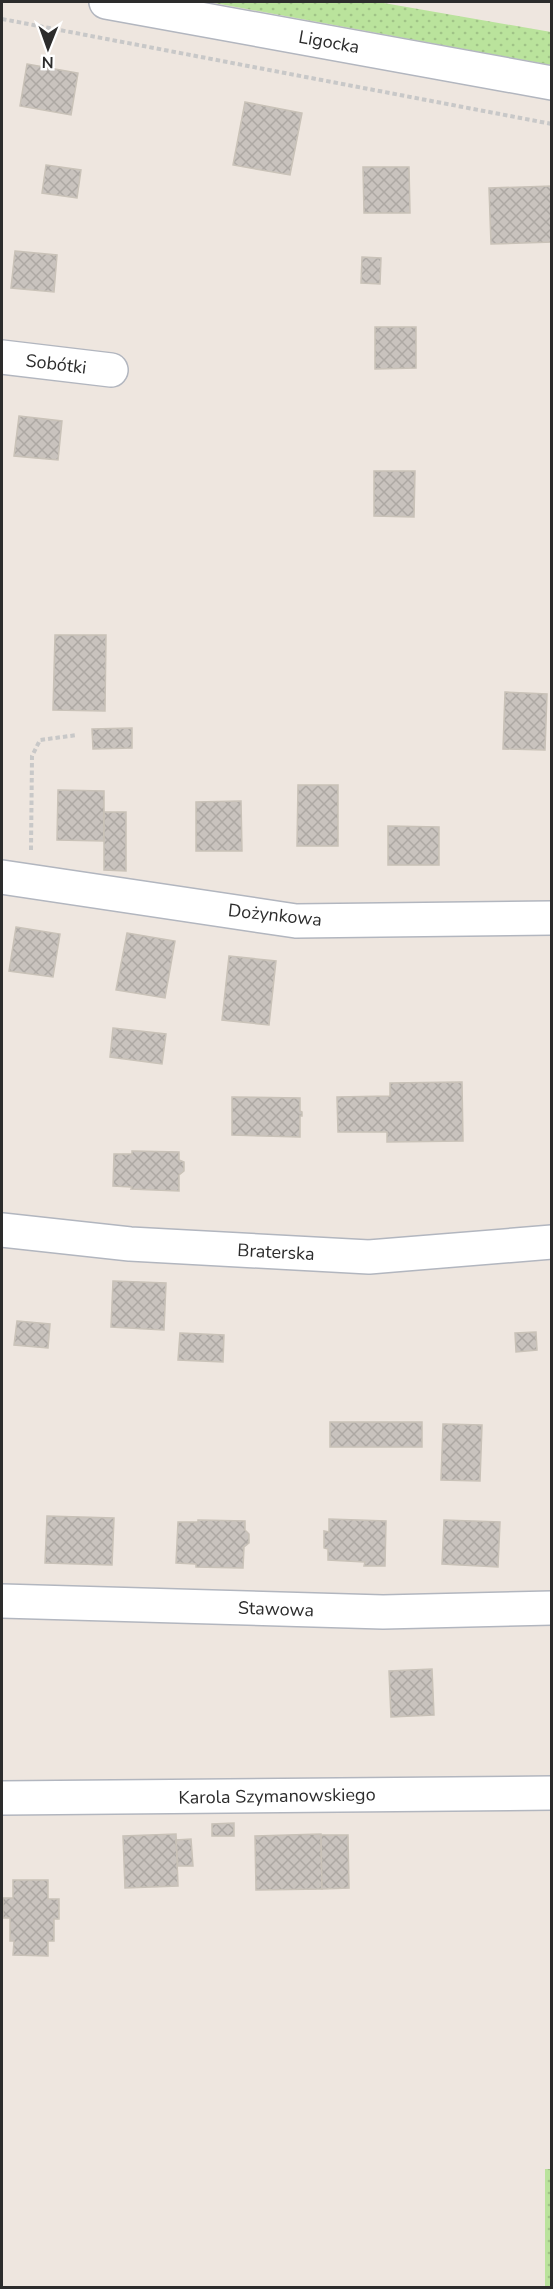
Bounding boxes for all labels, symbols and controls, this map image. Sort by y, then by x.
north arrow [18,18,78,78]
street label: Ligocka [297,25,361,59]
text: N [42,51,54,73]
street label: Sobótki [24,348,88,380]
street label: Dożynkowa [227,898,323,932]
street label: Braterska [237,1238,315,1266]
street label: Stawowa [238,1596,314,1622]
street label: Karola Szymanowskiego [178,1782,376,1810]

